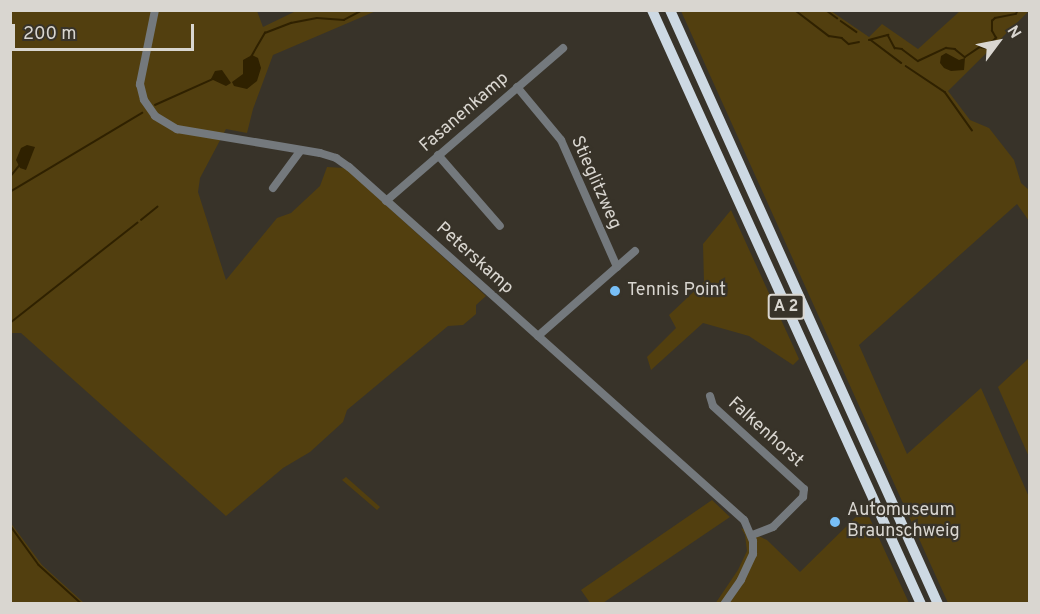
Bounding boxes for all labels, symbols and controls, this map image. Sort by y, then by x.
scale bar [15,12,196,50]
north arrow [968,12,1028,72]
text: N [1002,22,1025,43]
text: 200 m [23,23,76,46]
street label: Fasanenkamp [416,68,514,158]
street label: Stieglitzweg [565,133,625,233]
street label: Peterskamp [431,218,517,300]
place label: Tennis Point [627,280,726,302]
marker: Tennis Point [608,284,622,298]
road number: A 2 [766,294,806,320]
street label: Falkenhorst [723,393,807,473]
place label: Automuseum Braunschweig [847,501,960,544]
marker: Automuseum Braunschweig [828,515,842,529]

